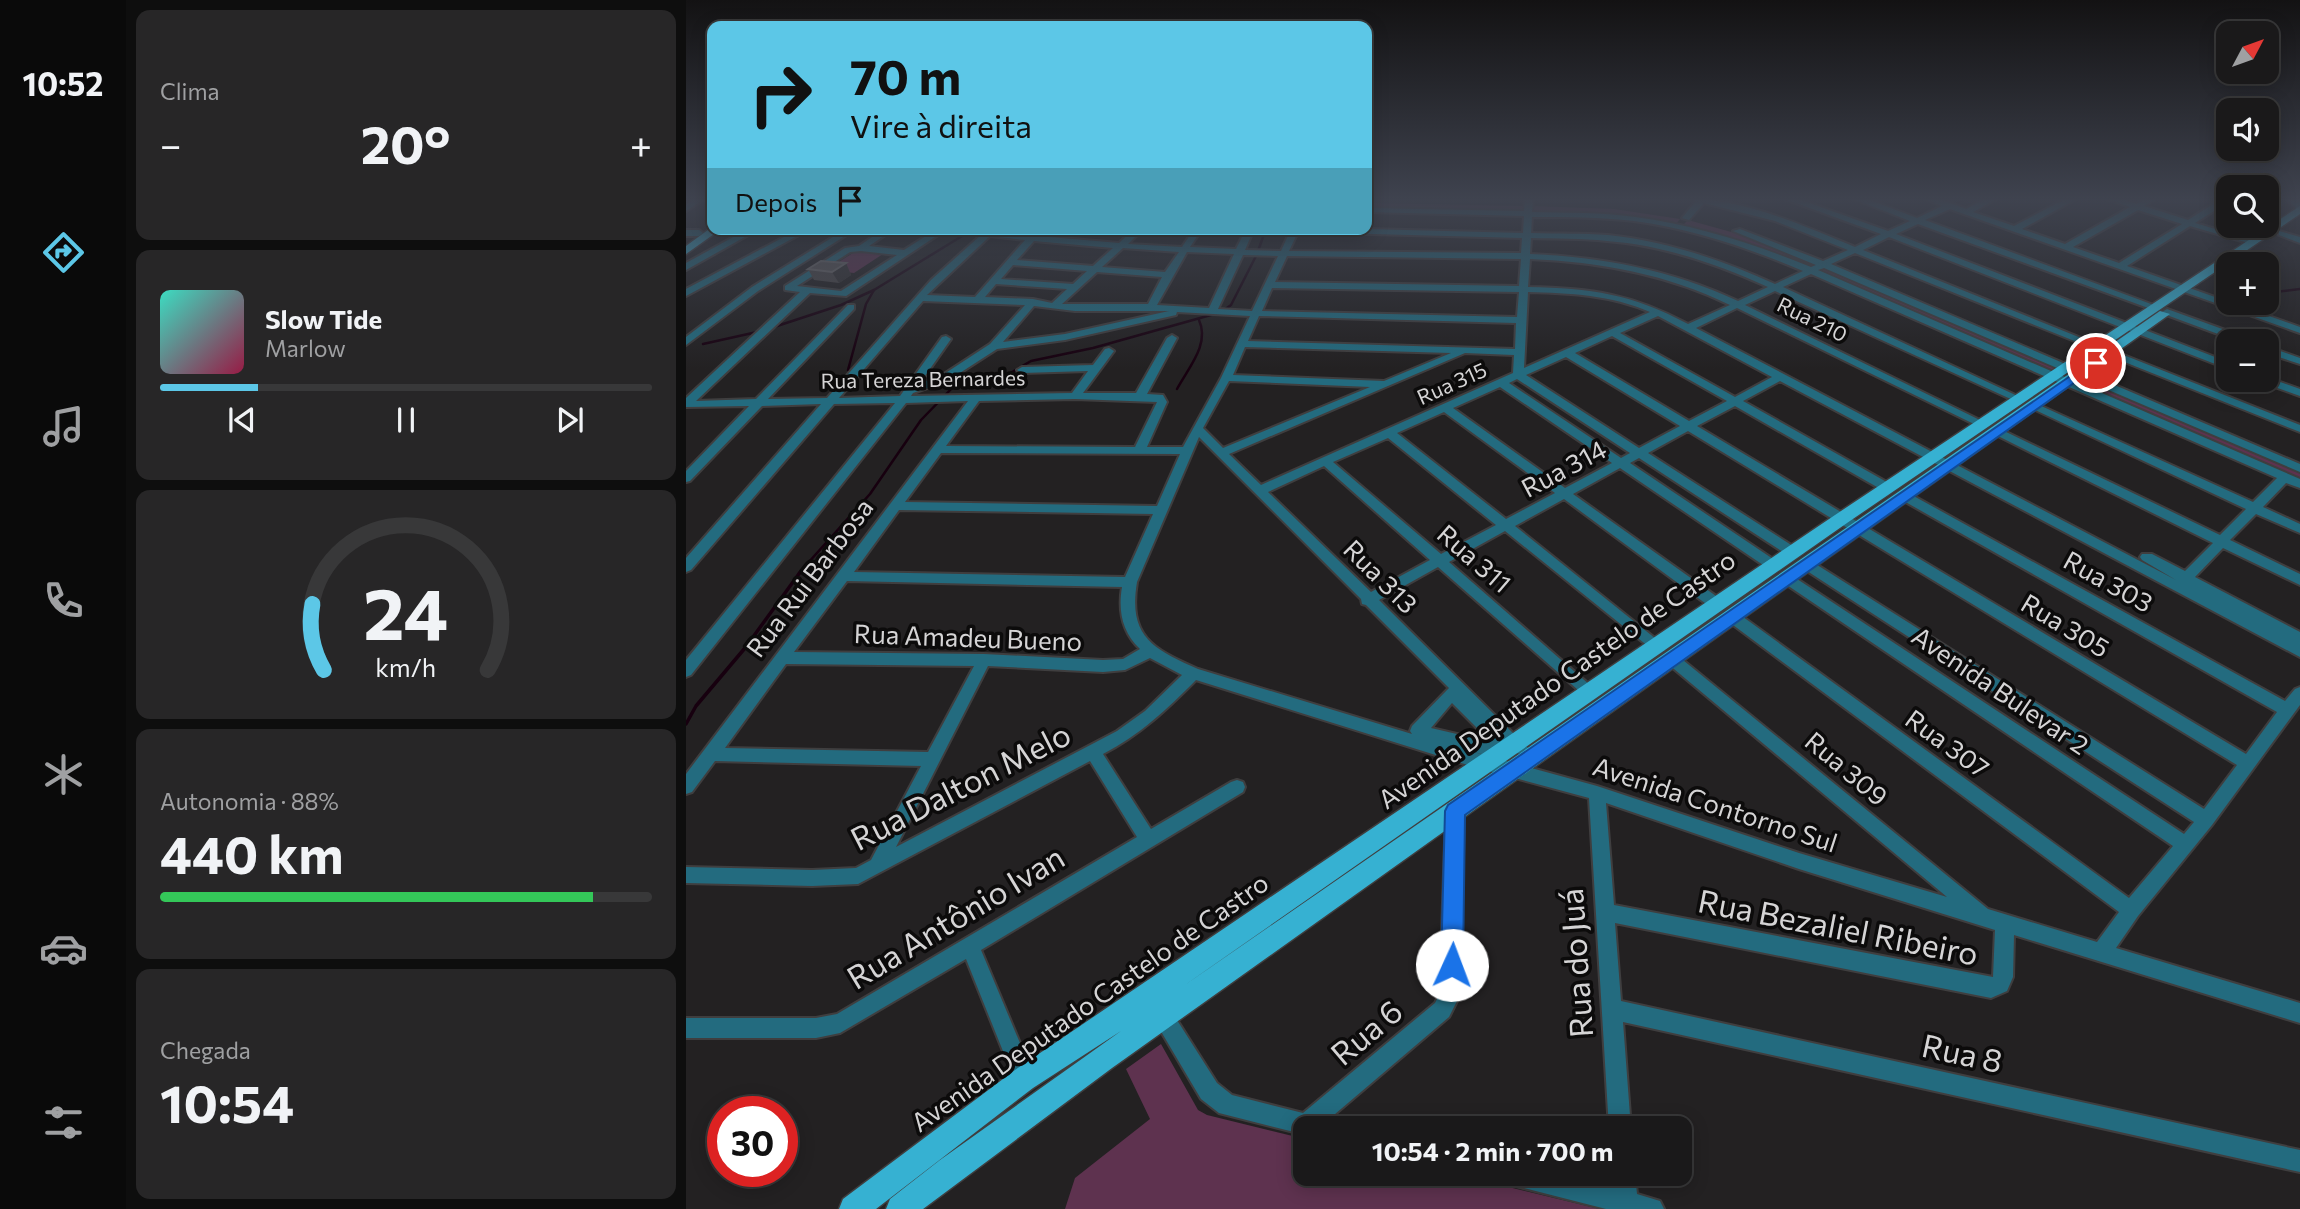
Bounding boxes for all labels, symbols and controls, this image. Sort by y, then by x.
north arrow [2216,21,2278,84]
map controls [2216,21,2279,392]
text: 70 m [850,45,961,105]
icon: right [735,49,826,140]
text: 10:52 [22,63,104,103]
text: Clima [160,77,220,105]
button: sound [2216,98,2279,161]
text: Vire à direita [850,105,1032,145]
text: 20° [361,111,451,175]
text: − [160,120,182,167]
text: + [630,120,652,167]
button: search [2216,175,2279,238]
icon: arrive [831,182,869,220]
text: Depois [735,186,817,217]
icon: directions [39,228,88,277]
button: + [2216,252,2279,315]
street label: Rua 210 [1773,291,1852,346]
text: Slow Tide [265,303,382,334]
button: − [2216,329,2279,392]
pin [2066,333,2126,393]
text: Marlow [265,334,346,362]
icon: arrive [2077,344,2115,382]
street label: Rua 315 [1413,356,1490,409]
street label: Rua Tereza Bernardes [820,364,1026,393]
icon: previous [223,401,261,439]
icon: pause [387,401,425,439]
icon: next [551,401,589,439]
icon: music [39,402,88,451]
street label: Rua 314 [1515,432,1611,503]
street label: Rua Rui Barbosa [739,492,879,663]
street label: Rua 311 [1432,517,1518,598]
street label: Rua 313 [1338,533,1424,619]
street label: Avenida Deputado Castelo de Castro [1372,543,1741,814]
street label: Rua 303 [2059,544,2159,618]
text: 24 [363,567,449,656]
icon: phone [39,576,88,625]
street label: Rua 305 [2016,586,2115,663]
street label: Rua Amadeu Bueno [853,617,1083,656]
street label: Avenida Bulevar 2 [1907,619,2095,760]
text: km/h [376,652,436,682]
street label: Rua 307 [1900,702,1996,783]
street label: Rua Dalton Melo [843,713,1077,858]
street label: Rua 309 [1799,724,1894,811]
street label: Avenida Contorno Sul [1589,749,1842,858]
icon: climate [39,750,88,799]
text: Autonomia · 88% [160,787,339,815]
text: 440 km [160,821,344,885]
street label: Rua Antônio Ivan [839,836,1071,997]
street label: Avenida Deputado Castelo de Castro [905,866,1274,1137]
street label: Rua Bezaliel Ribeiro [1695,879,1982,973]
street label: Rua do Juá [1550,887,1600,1039]
icon: car [39,924,88,973]
position arrow [1415,928,1489,1002]
street label: Rua 6 [1322,990,1410,1073]
street label: Rua 8 [1918,1024,2006,1080]
text: Chegada [160,1036,251,1064]
text: 10:54 [160,1070,294,1134]
speed limit sign: 30 [707,1096,798,1187]
icon: filters [39,1098,88,1147]
text: 10:54 · 2 min · 700 m [1372,1135,1613,1166]

